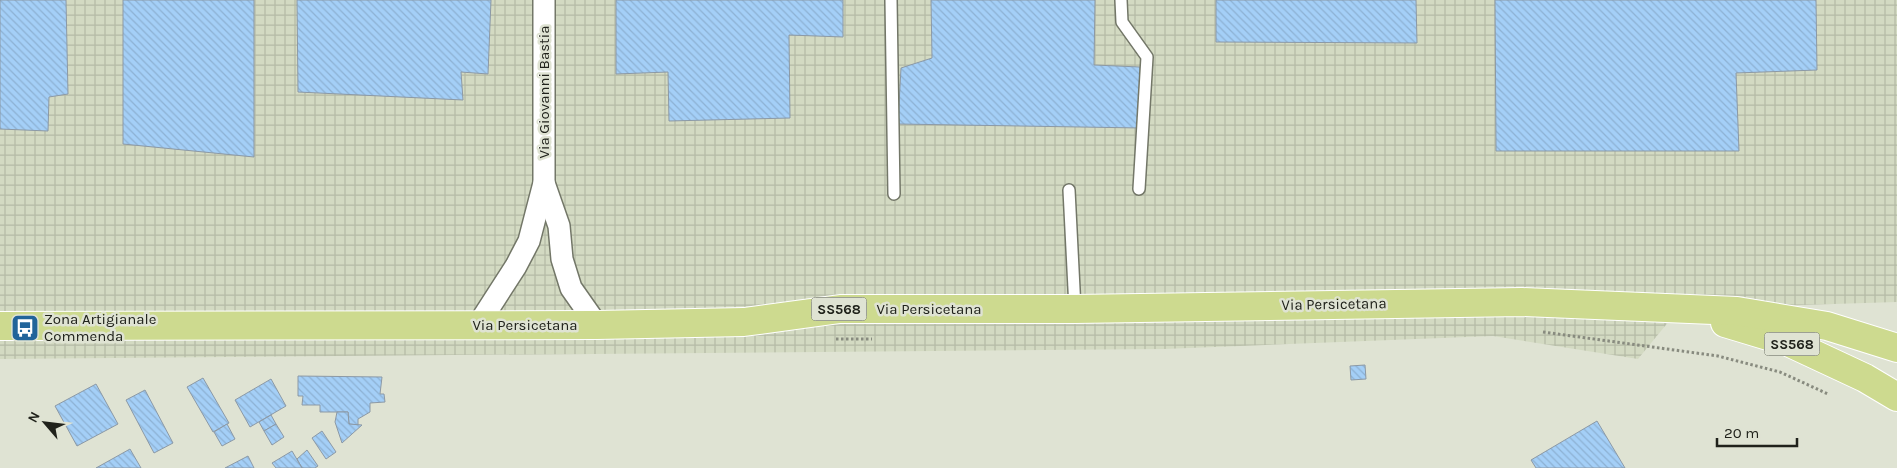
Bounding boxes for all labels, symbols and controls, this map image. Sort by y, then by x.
street label: Via Giovanni Bastia [535,26,553,158]
street label: Via Persicetana [1281,294,1387,314]
road number: SS568 [812,298,866,320]
street label: Via Persicetana [876,300,982,318]
place label: Zona Artigianale Commenda [44,310,157,345]
bus stop icon: Zona Artigianale Commenda [10,313,40,343]
street label: Via Persicetana [472,316,578,334]
road number: SS568 [1764,332,1820,356]
north arrow [20,398,70,448]
text: N [24,409,44,426]
scale bar [1717,416,1797,448]
text: 20 m [1724,424,1759,442]

